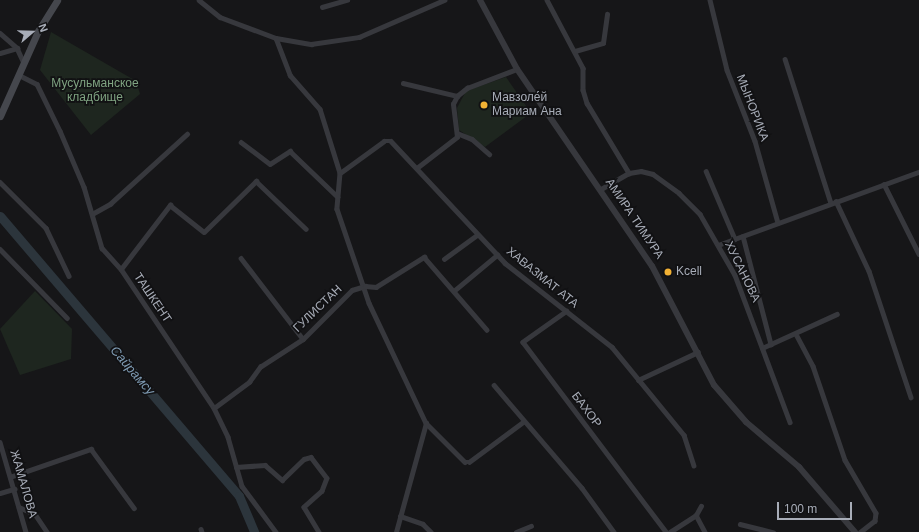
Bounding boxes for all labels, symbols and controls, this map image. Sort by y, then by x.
north arrow [12,12,52,52]
text: N [36,22,50,34]
street label: МЫНОРИКА [733,73,771,143]
park label: Мусульманское кладбище [51,77,139,105]
place label: Мавзоле́й Мариам Ана [492,91,562,119]
marker: Мавзоле́й Мариам Ана [479,100,489,110]
street label: АМИРА ТИМУРА [602,176,666,262]
street label: ХУСАНОВА [721,239,763,305]
street label: ХАВАЗМАТ АТА [503,245,581,311]
place label: Kcell [676,265,702,279]
marker: Kcell [663,267,673,277]
street label: ТАШКЕНТ [130,270,174,326]
street label: ГУЛИСТАН [291,282,345,336]
water label: Сайрамсу [106,343,158,399]
street label: БАХОР [568,389,604,431]
street label: ЖАМАЛОВА [6,448,40,520]
scale bar [779,494,854,520]
text: 100 m [784,502,817,516]

